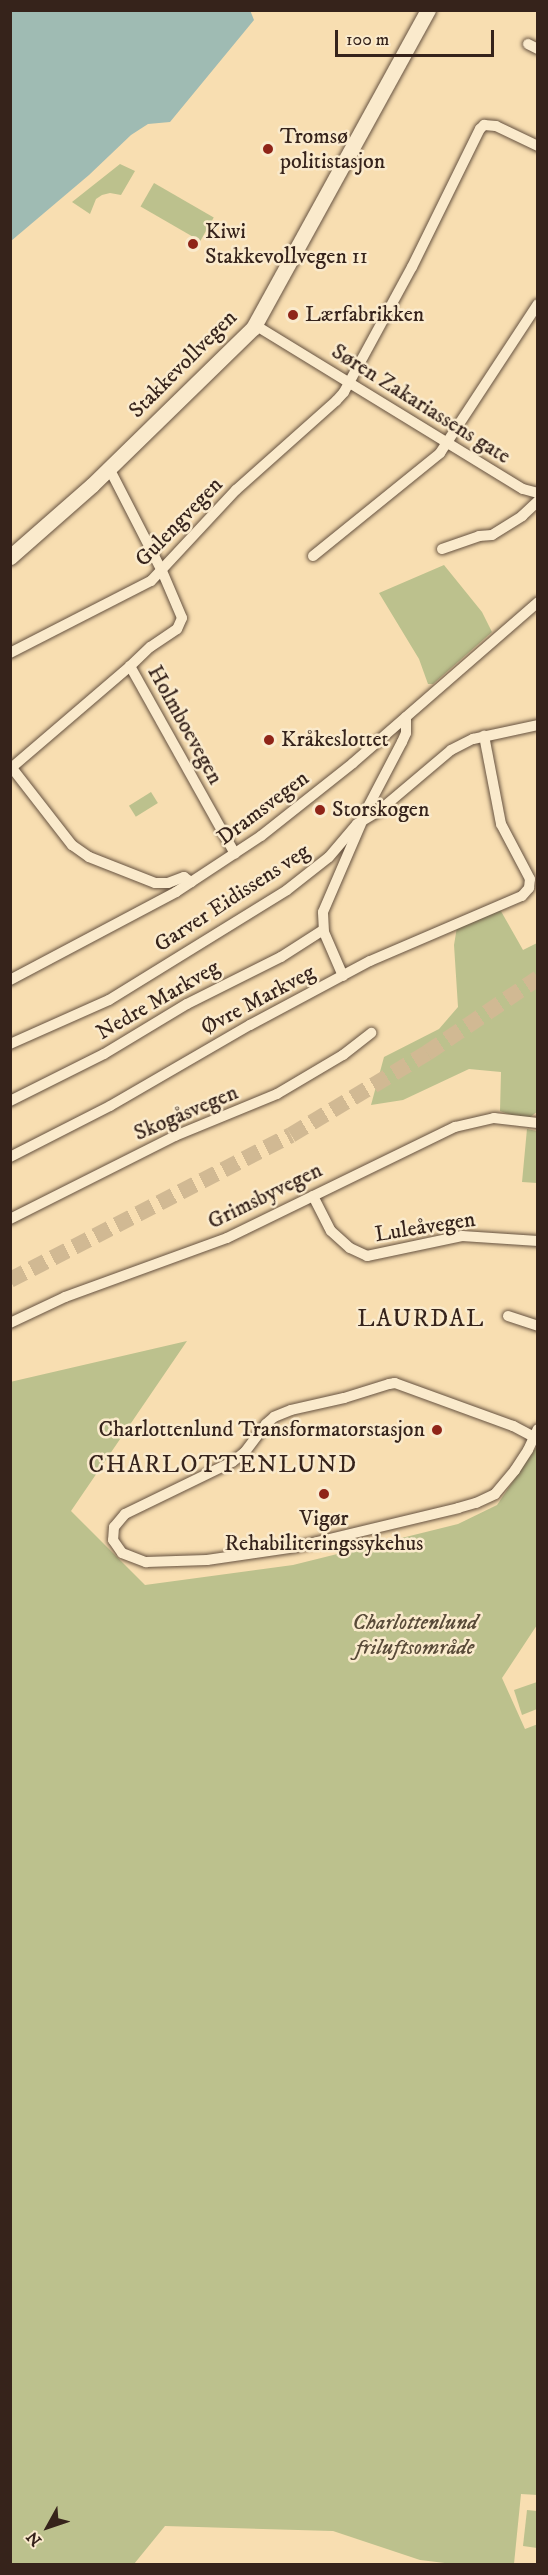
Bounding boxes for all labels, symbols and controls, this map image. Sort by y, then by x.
scale bar [338,18,497,56]
text: 100 m [346,29,389,51]
place label: Tromsø politistasjon [280,123,385,174]
marker: Tromsø politistasjon [261,142,275,156]
place label: Kiwi Stakkevollvegen 11 [205,218,368,270]
marker: Kiwi Stakkevollvegen 11 [186,237,200,251]
place label: Lærfabrikken [305,302,424,328]
street label: Stakkevollvegen [123,304,243,424]
marker: Lærfabrikken [286,308,300,322]
street label: Søren Zakariassens gate [327,338,515,470]
street label: Gulengvegen [130,472,228,572]
street label: Holmboevegen [141,661,229,789]
place label: Kråkeslottet [281,727,389,753]
marker: Kråkeslottet [262,733,276,747]
street label: Dramsvegen [212,765,314,851]
place label: Storskogen [332,797,429,823]
marker: Storskogen [313,803,327,817]
street label: Garver Eidissens veg [150,838,314,958]
street label: Nedre Markveg [92,954,224,1046]
street label: Øvre Markveg [197,959,319,1041]
street label: Skogåsvegen [130,1079,242,1147]
street label: Grimsbyvegen [204,1157,326,1235]
street label: Luleåvegen [373,1206,477,1248]
district label: LAURDAL [357,1306,485,1334]
place label: Charlottenlund Transformatorstasjon [98,1417,425,1443]
marker: Charlottenlund Transformatorstasjon [430,1423,444,1437]
district label: CHARLOTTENLUND [88,1452,358,1480]
marker: Vigør Rehabiliteringssykehus [315,1485,333,1503]
place label: Vigør Rehabiliteringssykehus [225,1505,423,1556]
park label: Charlottenlund friluftsområde [352,1609,478,1660]
north arrow [18,2497,78,2557]
text: N [22,2527,46,2550]

